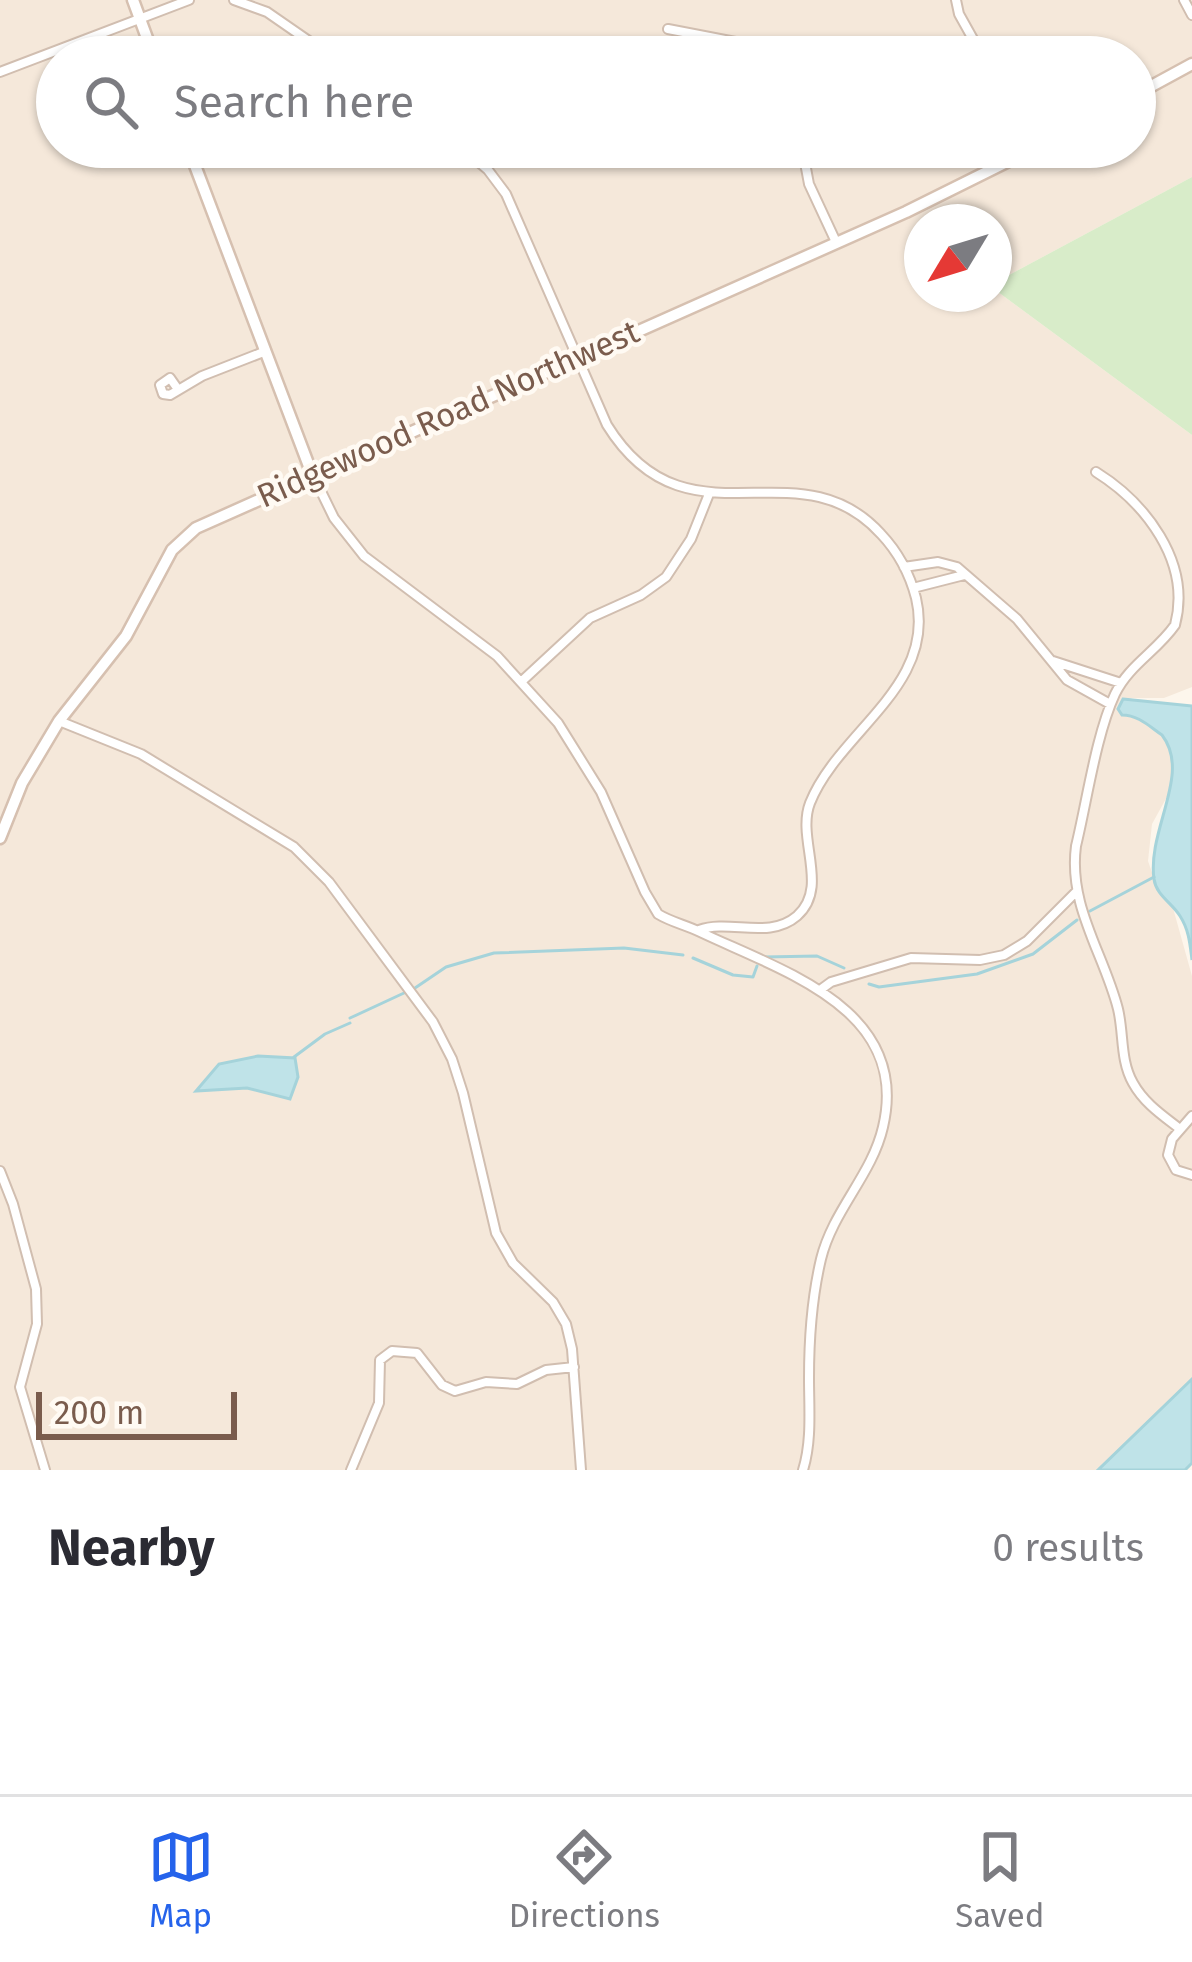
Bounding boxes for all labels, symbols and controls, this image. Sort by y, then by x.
search box [36,36,1156,168]
icon: search [78,69,144,135]
text: Search here [174,75,414,129]
north arrow [904,204,1012,312]
street label: Ridgewood Road Northwest [251,312,645,516]
scale bar [36,1386,237,1439]
text: 200 m [54,1393,144,1433]
text: Nearby [48,1517,214,1579]
text: 0 results [992,1525,1144,1571]
tab: Map [148,1824,214,1936]
tab: Directions [509,1824,660,1936]
tab: Saved [955,1824,1044,1936]

